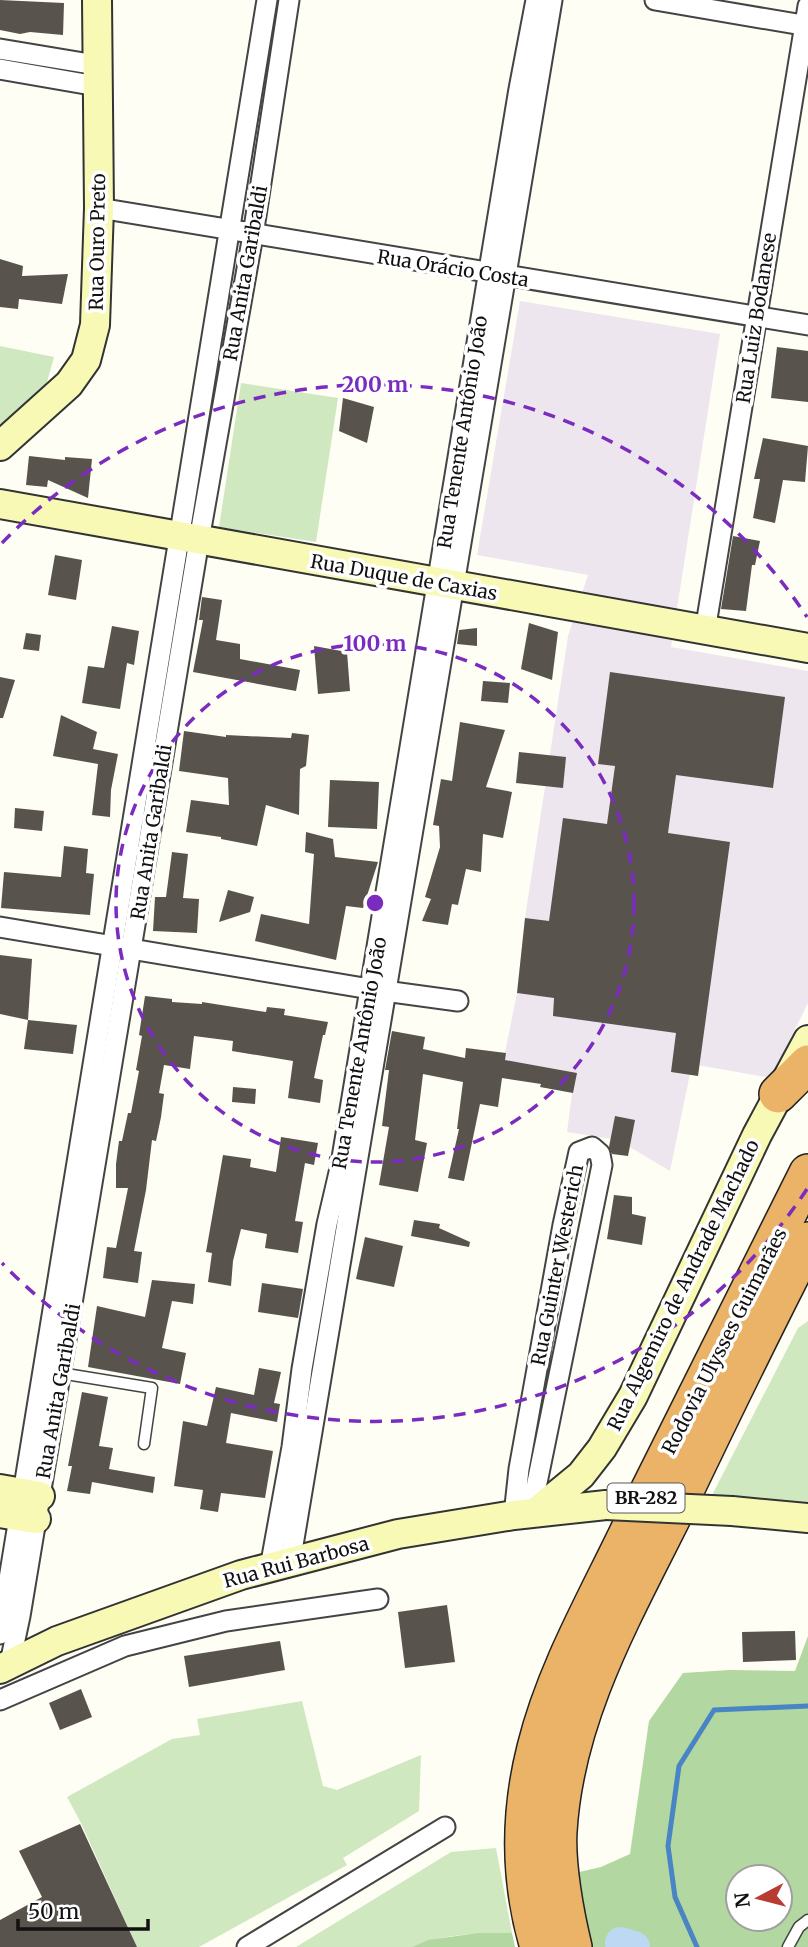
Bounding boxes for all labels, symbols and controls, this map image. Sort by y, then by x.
street label: Rua Ouro Preto [84,173,110,311]
street label: Rua Anita Garibaldi [218,183,272,363]
street label: Rua Luiz Bodanese [731,231,781,405]
street label: Rua Orácio Costa [375,244,531,292]
street label: Rua Tenente Antônio João [432,314,492,550]
text: 200 m [342,371,408,398]
street label: Rua Duque de Caxias [309,549,499,605]
text: 100 m [344,630,406,657]
street label: Rua Anita Garibaldi [125,742,177,922]
centre of rings [363,891,387,915]
street label: Rua Tenente Antônio João [327,935,391,1171]
street label: Rua Algemiro de Andrade Machado [602,1136,764,1434]
street label: Rua Guinter Westerich [526,1162,588,1368]
street label: Rodovia Ulysses Guimarães [656,1224,792,1458]
street label: Rua Anita Garibaldi [31,1301,85,1481]
road number: BR-282 [608,1484,684,1512]
street label: Rua Rui Barbosa [221,1531,371,1593]
north arrow [724,1863,794,1933]
scale bar [18,1888,147,1932]
text: N [729,1891,755,1909]
text: 50 m [28,1898,79,1925]

